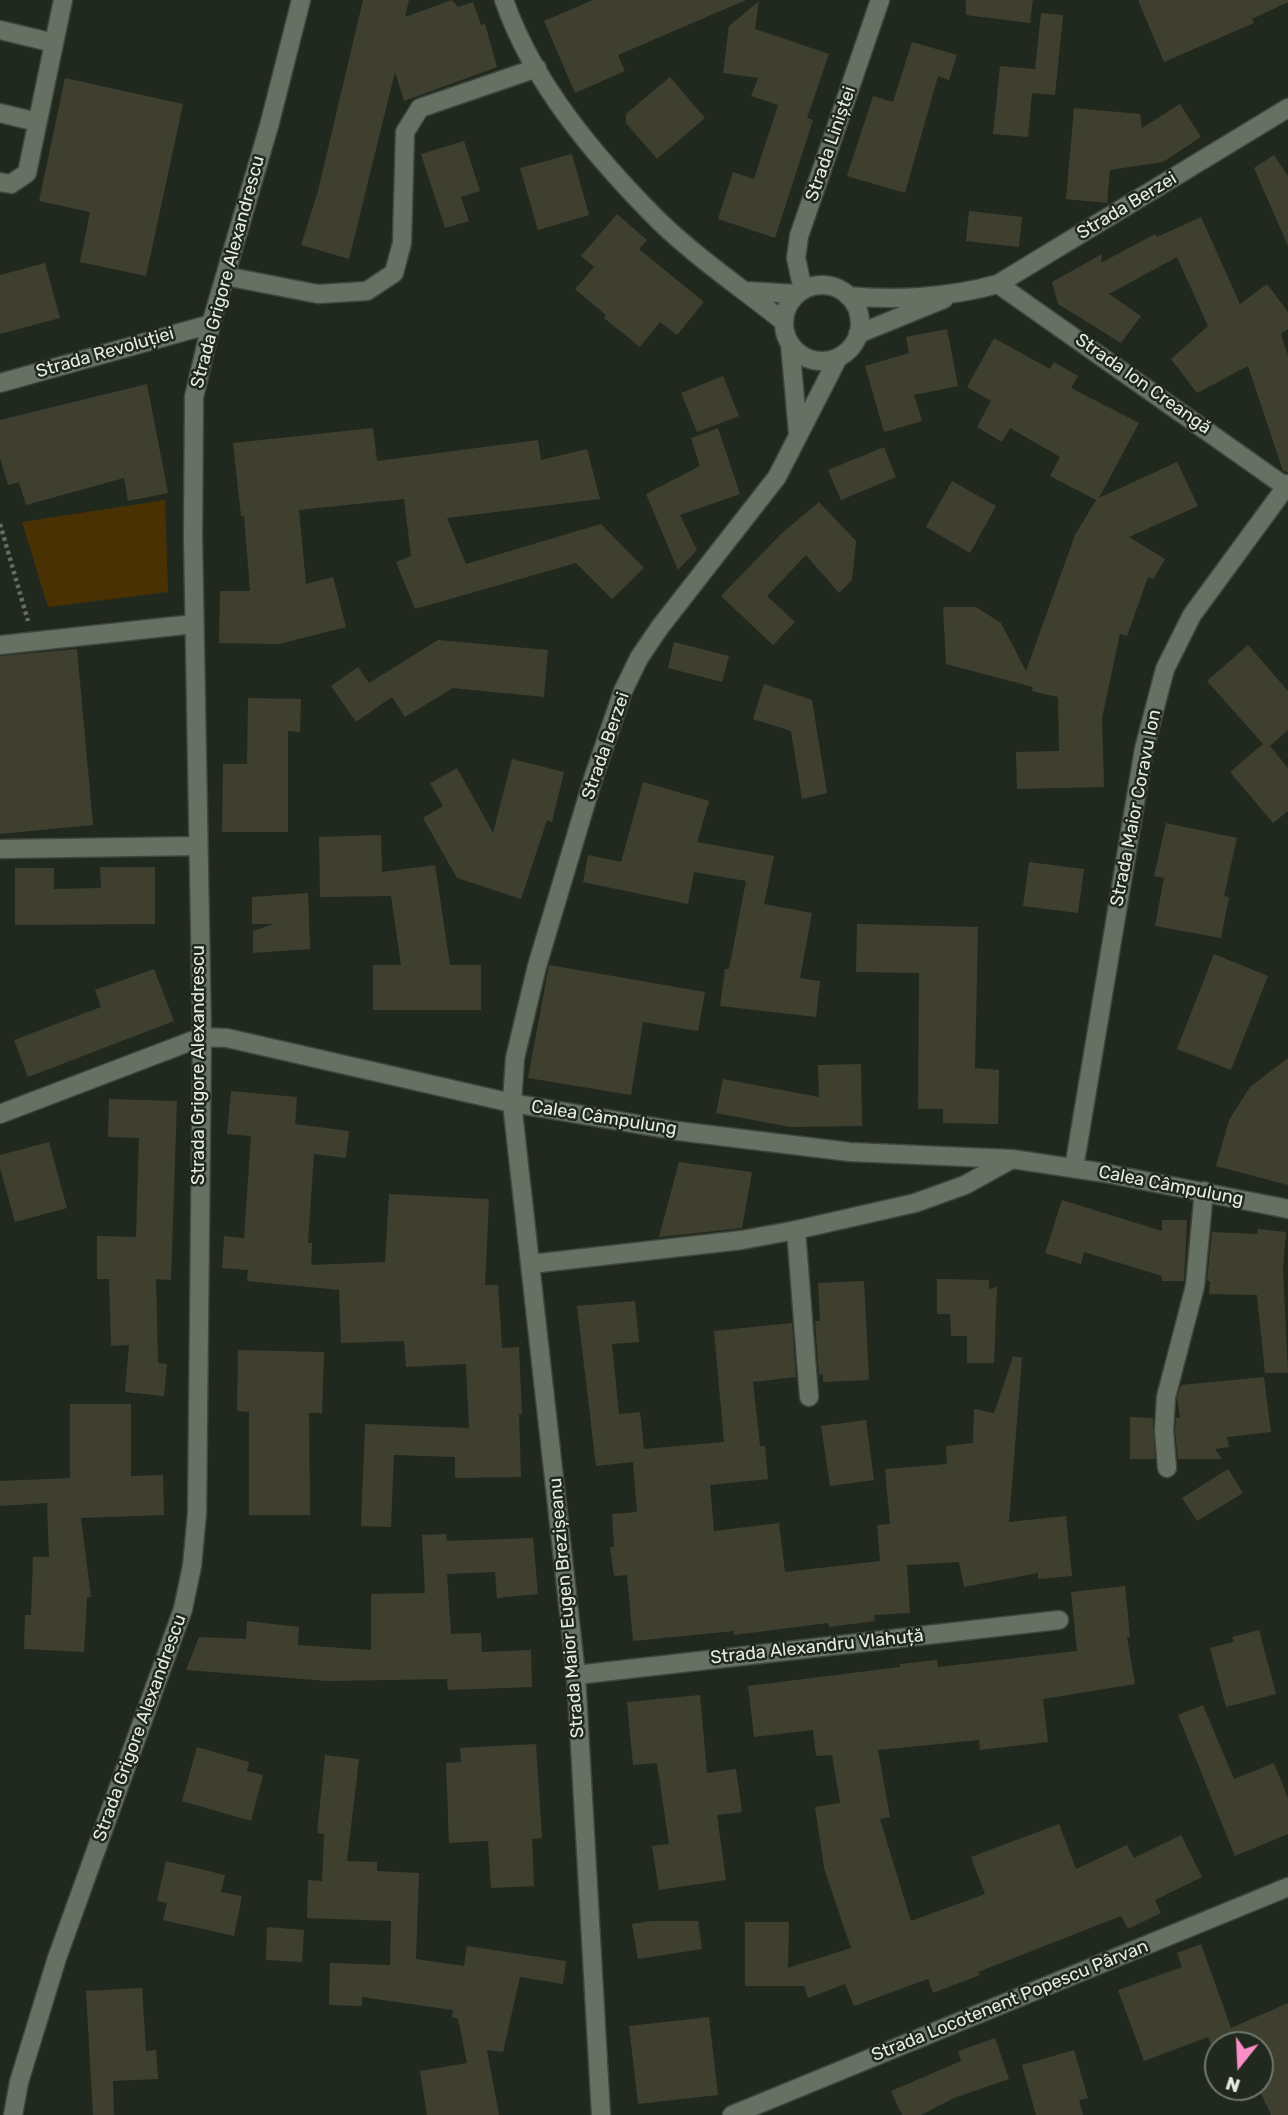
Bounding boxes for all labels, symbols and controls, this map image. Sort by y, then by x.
street label: Strada Liniștei [801,84,861,204]
street label: Strada Grigore Alexandrescu [187,153,269,391]
street label: Strada Berzei [1073,168,1181,244]
street label: Strada Revoluției [34,323,176,383]
street label: Strada Ion Creangă [1071,329,1215,439]
street label: Strada Berzei [578,689,634,803]
street label: Strada Maior Coravu Ion [1106,708,1166,908]
street label: Strada Grigore Alexandrescu [188,945,210,1185]
street label: Calea Câmpulung [530,1096,678,1140]
street label: Calea Câmpulung [1097,1161,1245,1211]
street label: Strada Maior Eugen Brezișeanu [545,1477,589,1739]
street label: Strada Grigore Alexandrescu [89,1612,191,1844]
street label: Strada Alexandru Vlahuță [709,1625,925,1669]
street label: Strada Locotenent Popescu Pârvan [869,1935,1151,2067]
north arrow [1204,2031,1274,2101]
text: N [1223,2071,1243,2098]

